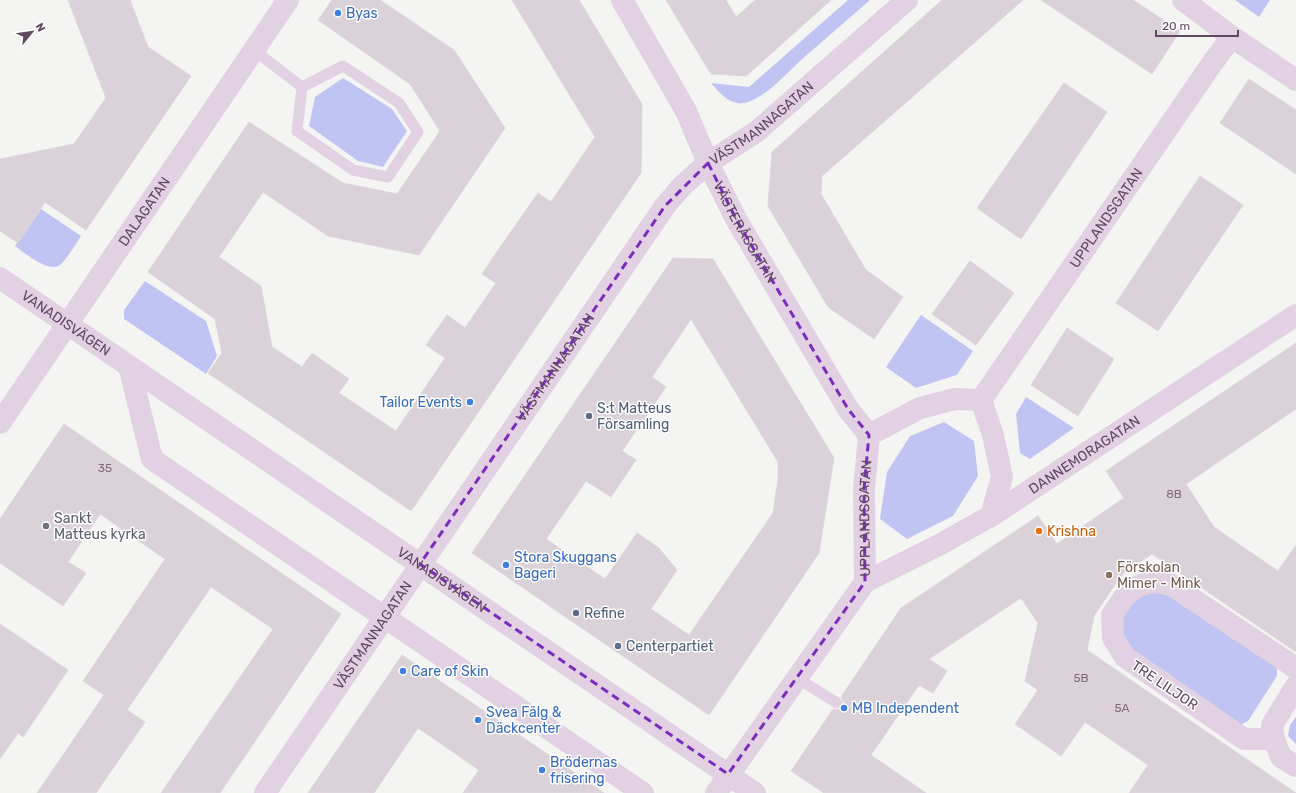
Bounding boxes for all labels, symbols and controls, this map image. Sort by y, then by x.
place label: Byas [346,5,378,22]
marker: Byas [333,8,343,18]
north arrow [12,12,52,52]
scale bar [1156,12,1238,38]
text: 20 m [1162,19,1190,33]
text: N [33,21,48,34]
street label: VÄSTMANNAGATAN [706,78,817,169]
street label: UPPLANDSGATAN [1066,165,1147,271]
street label: DALAGATAN [115,174,174,249]
street label: VÄSTERÅSGATAN [710,179,780,286]
street label: VANADISVÄGEN [18,287,114,360]
street label: VÄSTMANNAGATAN [512,310,598,425]
place label: Tailor Events [380,394,462,411]
marker: Tailor Events [465,397,475,407]
place label: S:t Matteus Församling [597,400,671,433]
marker: S:t Matteus Församling [584,411,594,421]
street label: DANNEMORAGATAN [1026,412,1143,498]
street label: UPPLANDSGATAN [856,459,876,577]
house number: 35 [98,461,112,475]
house number: 8B [1166,487,1182,501]
place label: Sankt Matteus kyrka [54,510,146,543]
marker: Sankt Matteus kyrka [41,521,51,531]
place label: Krishna [1047,523,1096,540]
marker: Krishna [1034,526,1044,536]
street label: VANADISVÄGEN [394,543,490,616]
place label: Stora Skuggans Bageri [514,549,617,582]
place label: Förskolan Mimer - Mink [1117,559,1201,592]
marker: Stora Skuggans Bageri [501,560,511,570]
marker: Förskolan Mimer - Mink [1104,570,1114,580]
street label: VÄSTMANNAGATAN [330,578,416,693]
place label: Refine [584,605,625,622]
marker: Refine [571,608,581,618]
place label: Centerpartiet [626,638,714,655]
marker: Centerpartiet [613,641,623,651]
street label: TRE LILJOR [1128,657,1201,714]
place label: Care of Skin [411,663,489,680]
marker: Care of Skin [398,666,408,676]
house number: 5B [1073,671,1089,685]
place label: MB Independent [852,700,960,717]
house number: 5A [1114,701,1130,715]
marker: MB Independent [839,703,849,713]
place label: Svea Fälg & Däckcenter [486,704,562,737]
marker: Svea Fälg & Däckcenter [473,715,483,725]
place label: Brödernas frisering [550,754,617,787]
marker: Brödernas frisering [537,765,547,775]

